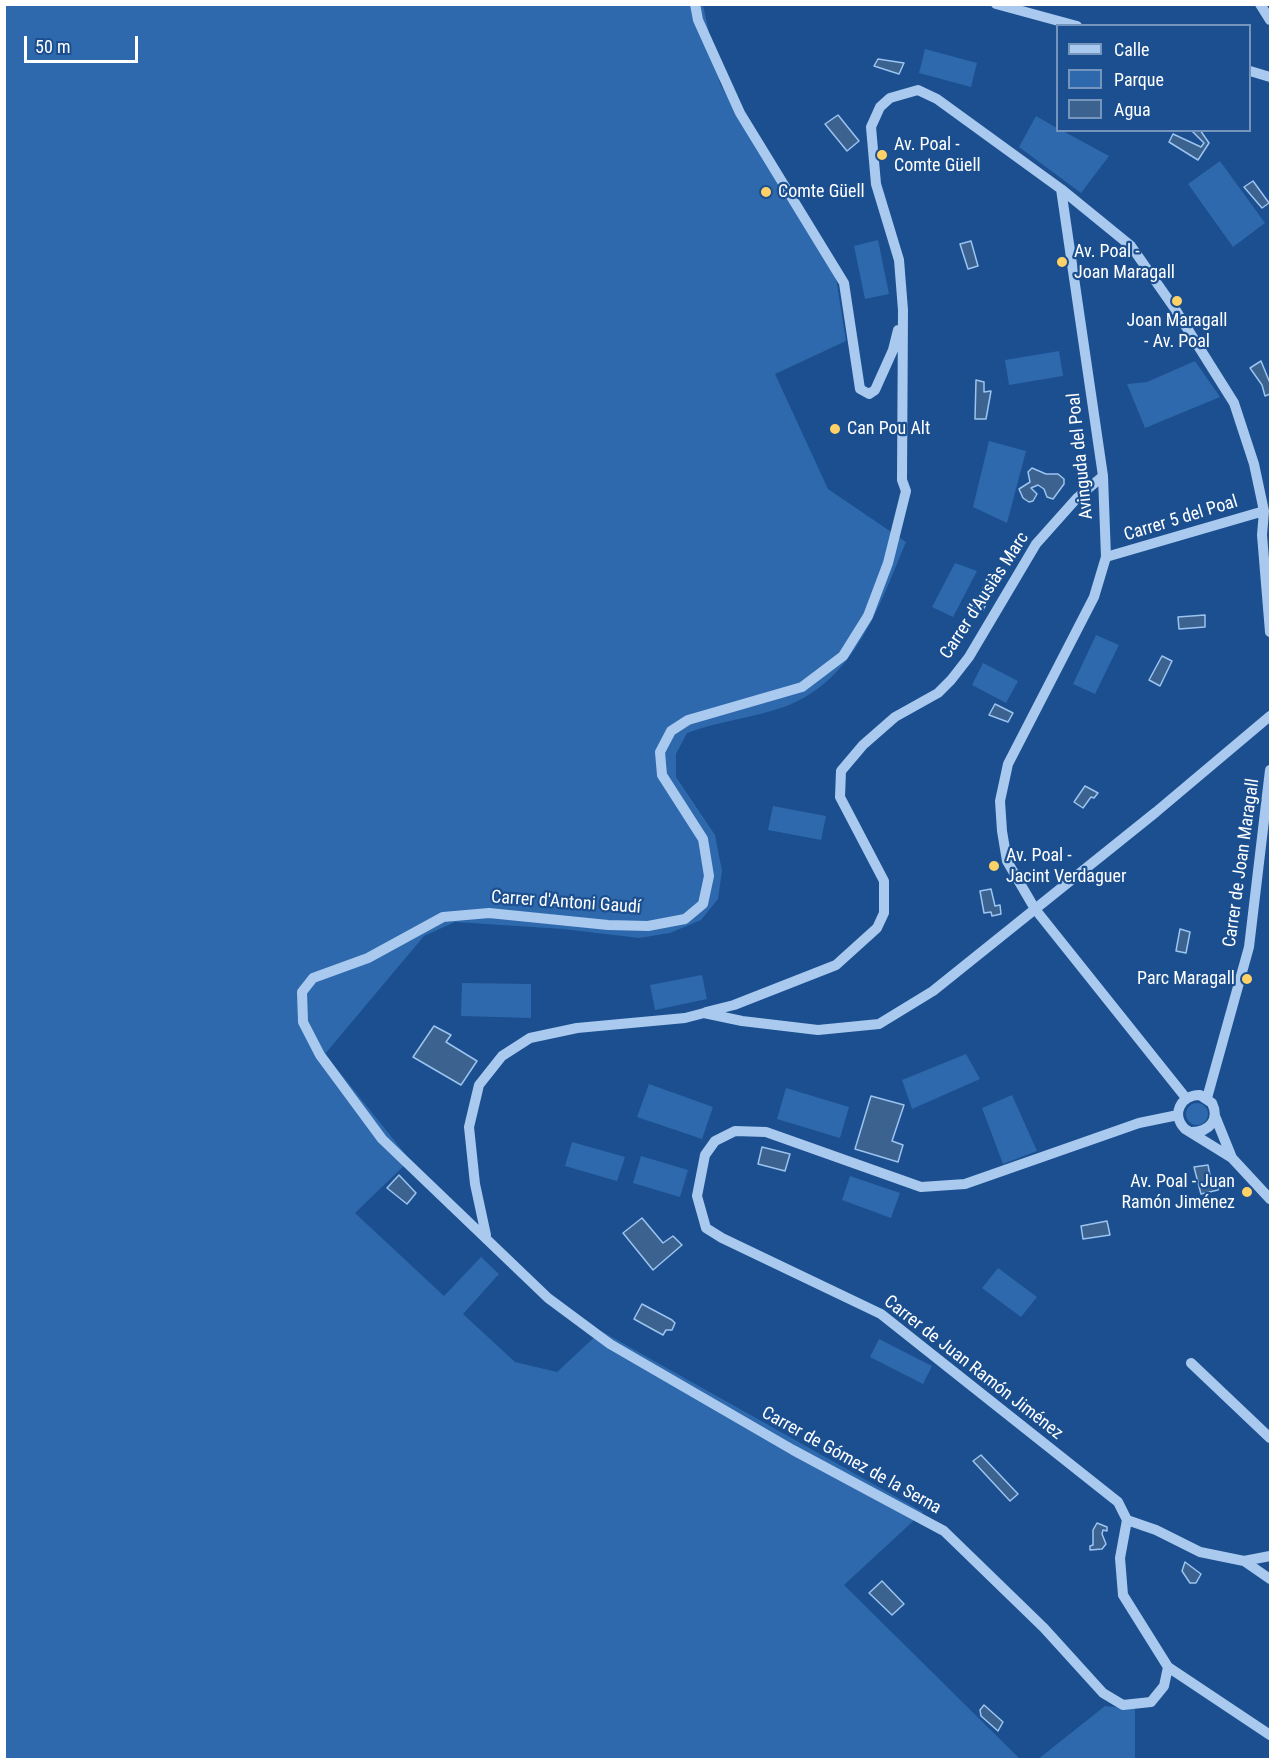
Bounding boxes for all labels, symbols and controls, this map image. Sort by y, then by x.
scale bar [27,24,141,62]
legend [1056,24,1251,132]
text: 50 m [35,36,70,57]
text: Calle [1114,39,1150,60]
text: Parque [1114,69,1164,90]
text: Agua [1114,99,1151,120]
place label: Av. Poal - Comte Güell [894,134,981,176]
marker: Av. Poal - Comte Güell [875,148,889,162]
place label: Comte Güell [778,181,865,203]
marker: Comte Güell [759,185,773,199]
place label: Av. Poal - Joan Maragall [1074,241,1175,284]
marker: Av. Poal - Joan Maragall [1055,255,1069,269]
marker: Joan Maragall - Av. Poal [1170,294,1184,308]
place label: Joan Maragall - Av. Poal [1127,310,1227,352]
street label: Avinguda del Poal [1064,392,1098,520]
place label: Can Pou Alt [847,418,930,440]
marker: Can Pou Alt [828,422,842,436]
street label: Carrer 5 del Poal [1121,491,1241,547]
street label: Carrer d'Ausiàs Marc [936,529,1034,663]
street label: Carrer de Joan Maragall [1219,777,1265,949]
place label: Av. Poal - Jacint Verdaguer [1006,845,1126,888]
marker: Av. Poal - Jacint Verdaguer [987,859,1001,873]
street label: Carrer d'Antoni Gaudí [490,887,642,919]
place label: Parc Maragall [1137,968,1235,990]
marker: Parc Maragall [1240,972,1254,986]
place label: Av. Poal - Juan Ramón Jiménez [1122,1171,1235,1214]
marker: Av. Poal - Juan Ramón Jiménez [1240,1185,1254,1199]
street label: Carrer de Juan Ramón Jiménez [879,1291,1067,1445]
street label: Carrer de Gómez de la Serna [757,1403,945,1519]

